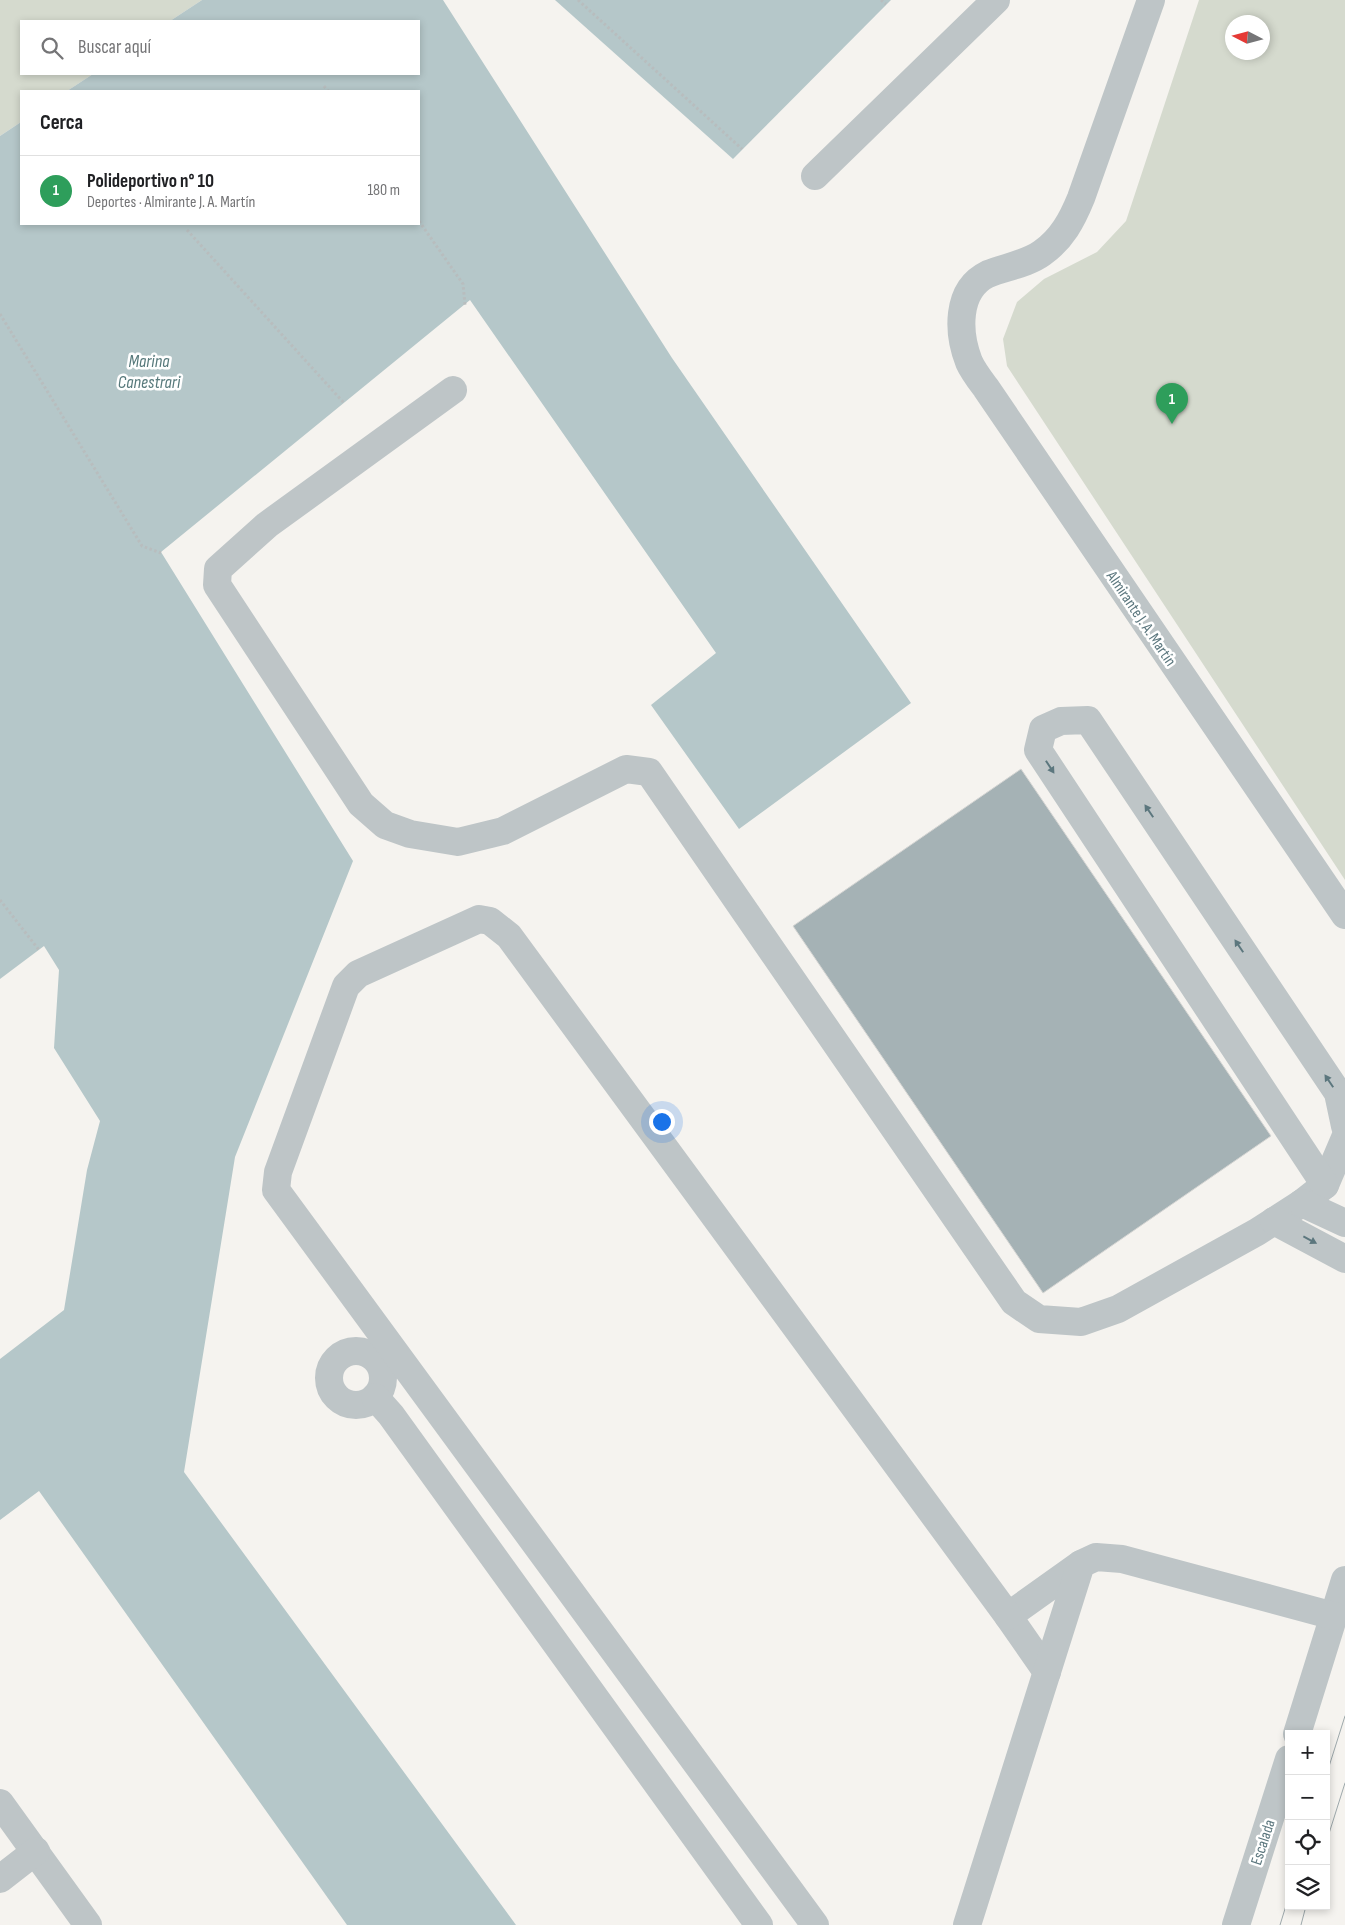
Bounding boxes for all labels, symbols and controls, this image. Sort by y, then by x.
north arrow [1225,15,1270,60]
search box [20,20,420,75]
icon: search [38,34,66,62]
text: Buscar aquí [78,36,151,59]
text: Cerca [40,110,83,135]
text: Polideportivo n° 10 [87,170,214,193]
text: 1 [53,181,59,200]
text: 180 m [367,181,400,200]
text: Deportes · Almirante J. A. Martín [87,193,255,212]
water label: Marina Canestrari [118,351,181,393]
pin: 1 [1156,383,1188,424]
street label: Almirante J. A. Martín [1101,567,1180,670]
one-way arrow [1045,760,1054,773]
one-way arrow [1144,804,1154,817]
one-way arrow [1234,939,1244,953]
one-way arrow [1324,1074,1334,1088]
your location [649,1109,675,1135]
one-way arrow [1302,1236,1317,1244]
map controls [1285,1730,1330,1910]
button: + [1285,1730,1330,1775]
button: − [1285,1775,1330,1820]
street label: Escalada [1247,1817,1280,1868]
button: locate [1285,1820,1330,1865]
button: layers [1285,1865,1330,1910]

